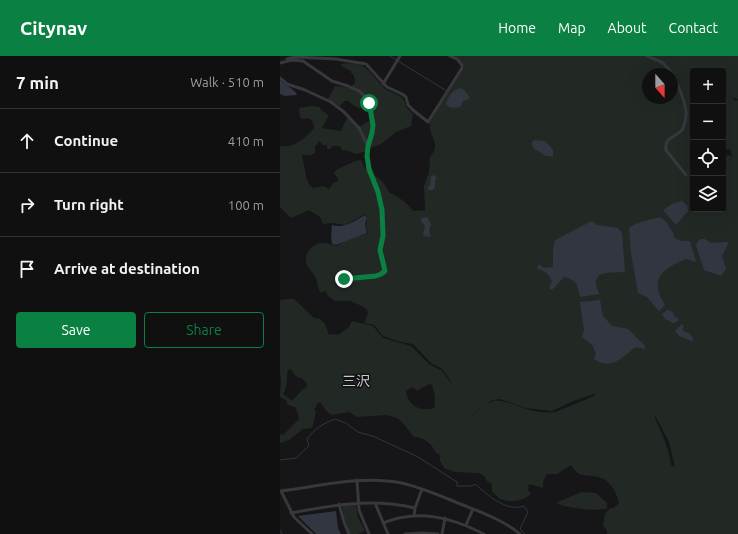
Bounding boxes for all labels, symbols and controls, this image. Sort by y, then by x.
text: Citynav [20,17,87,39]
text: Home [498,20,536,36]
text: Map [558,20,586,36]
text: About [608,20,647,36]
text: Contact [669,20,718,36]
north arrow [642,68,678,104]
map controls [690,68,726,212]
button: + [690,68,726,104]
text: 7 min [16,73,59,92]
text: Walk · 510 m [190,75,264,89]
route start [360,94,378,112]
button: − [690,104,726,140]
icon: ahead [16,130,38,152]
text: Continue [54,132,118,149]
text: 410 m [228,134,264,148]
button: locate [690,140,726,176]
button: layers [690,176,726,212]
icon: right [16,194,38,216]
text: Turn right [54,196,124,213]
text: 100 m [228,198,264,212]
icon: arrive [16,258,38,280]
text: Arrive at destination [54,260,200,277]
route end [335,270,353,288]
button: Save [16,312,136,348]
button: Share [144,312,264,348]
district label: 三沢 [342,373,370,389]

